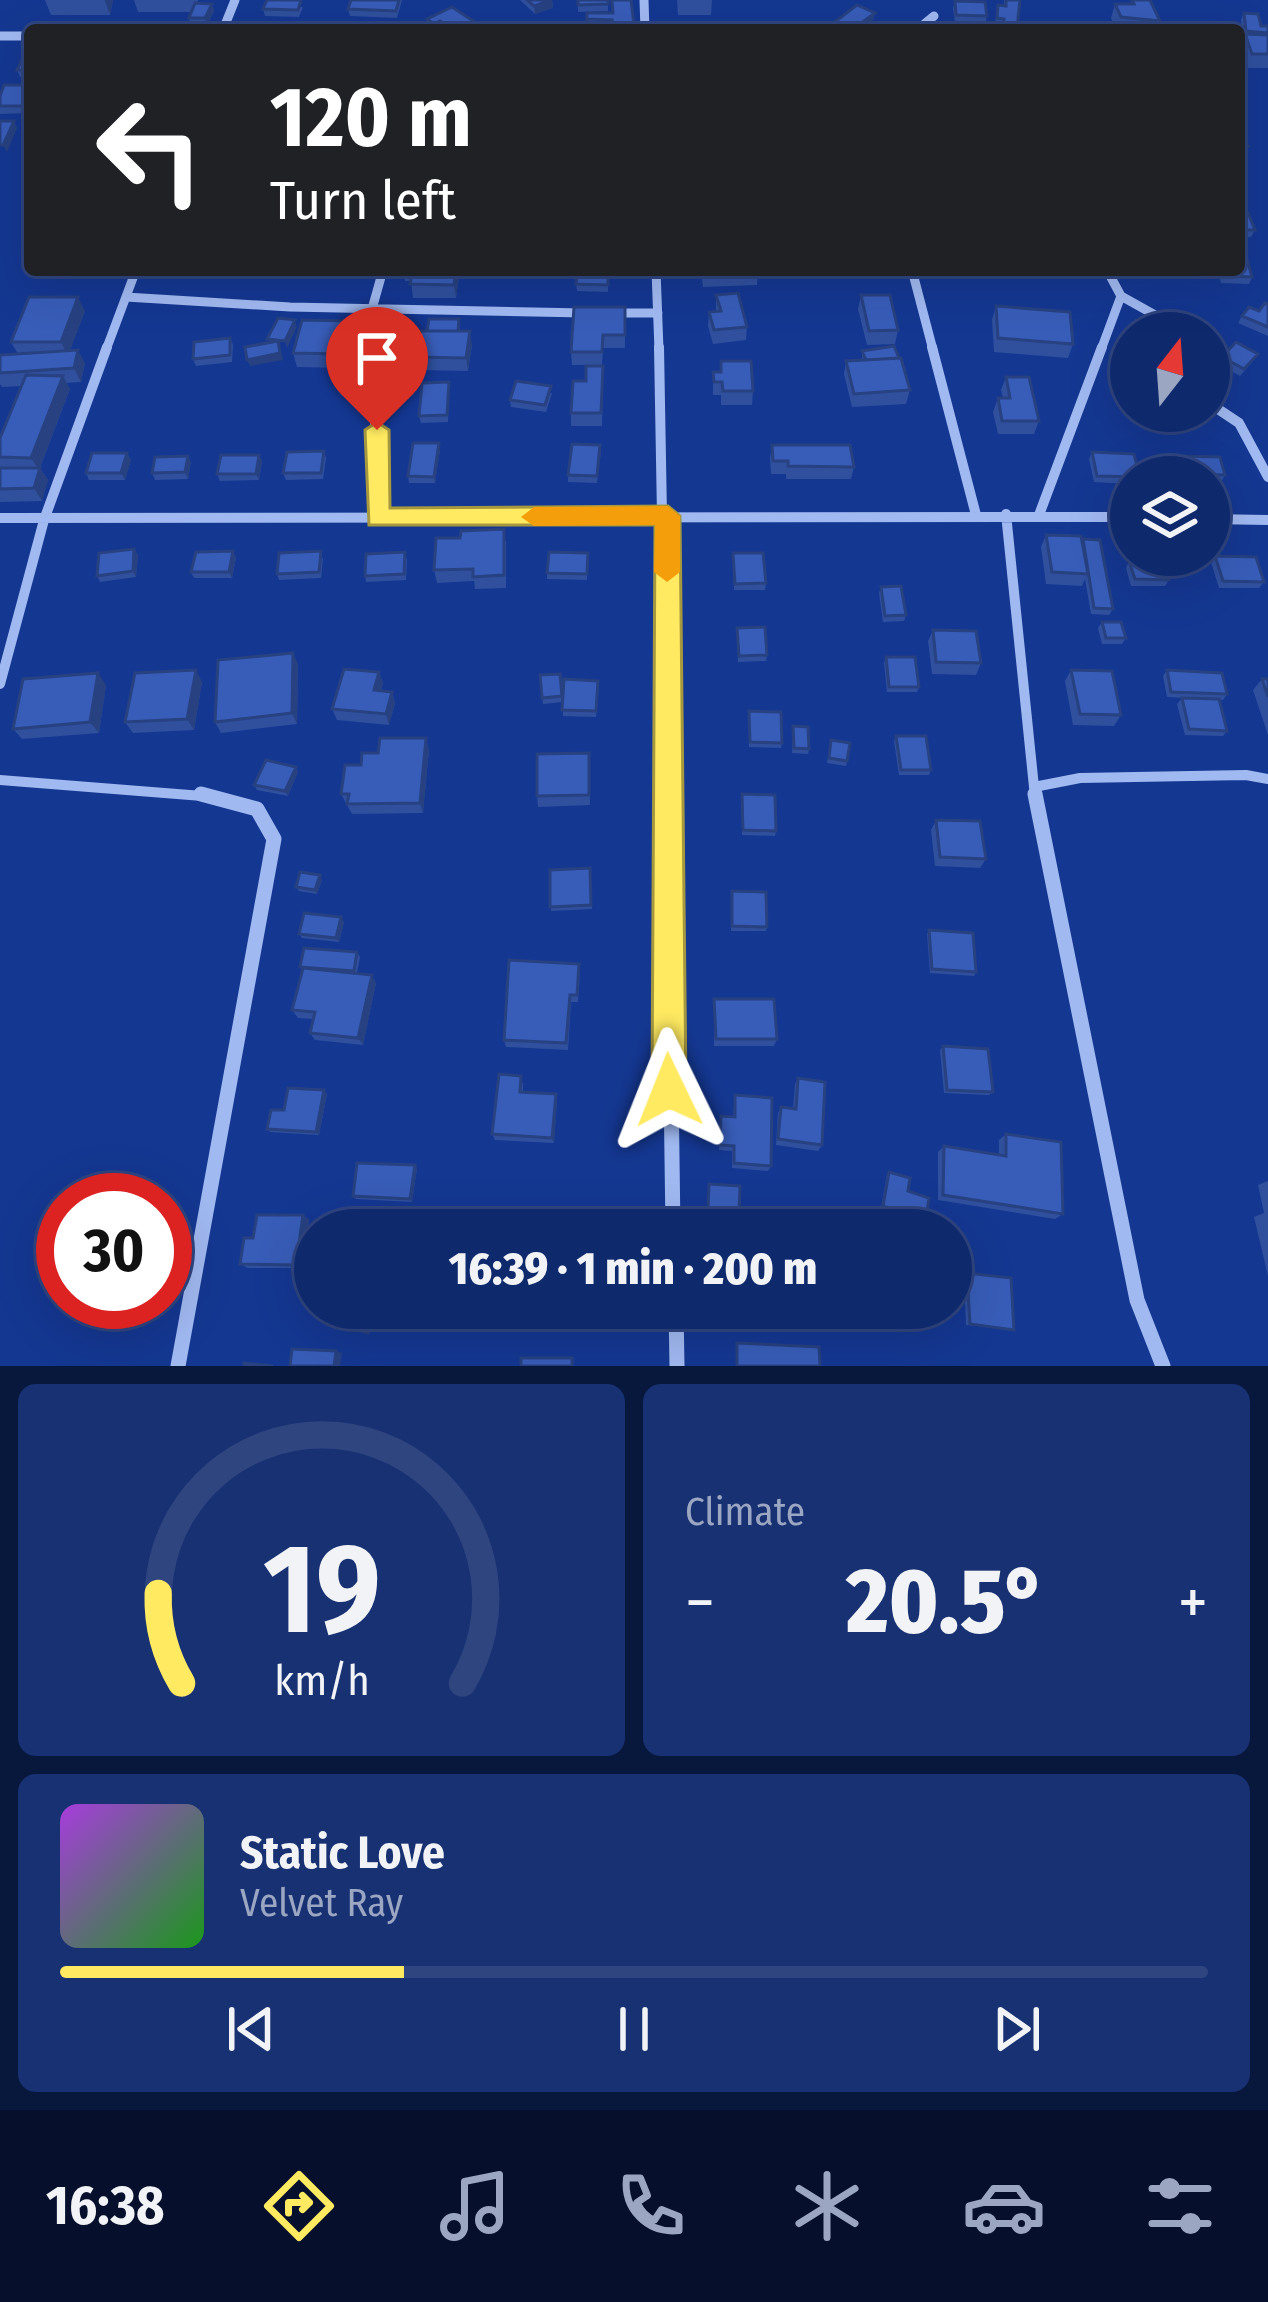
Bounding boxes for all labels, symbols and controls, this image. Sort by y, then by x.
text: 120 m [270,67,472,168]
icon: left [72,72,228,228]
text: Turn left [270,169,456,233]
pin [326,307,428,430]
north arrow [1110,312,1230,432]
map controls [1110,312,1230,576]
icon: arrive [344,325,410,391]
button: layers [1110,456,1230,576]
position arrow [606,1027,732,1153]
speed limit sign: 30 [36,1173,192,1329]
text: 16:39 · 1 min · 200 m [449,1242,817,1296]
text: Climate [685,1489,805,1535]
text: 19 [263,1515,380,1665]
text: 20.5° [846,1548,1046,1656]
text: − [685,1563,715,1642]
text: + [1178,1563,1208,1642]
text: km/h [274,1655,369,1706]
text: Static Love [240,1826,445,1880]
text: Velvet Ray [240,1880,403,1926]
icon: previous [218,1996,284,2062]
icon: pause [601,1996,667,2062]
icon: next [984,1996,1050,2062]
icon: directions [257,2164,341,2248]
icon: music [433,2164,517,2248]
icon: phone [609,2164,693,2248]
icon: climate [785,2164,869,2248]
icon: car [962,2164,1046,2248]
icon: filters [1138,2164,1222,2248]
text: 16:38 [46,2174,164,2238]

